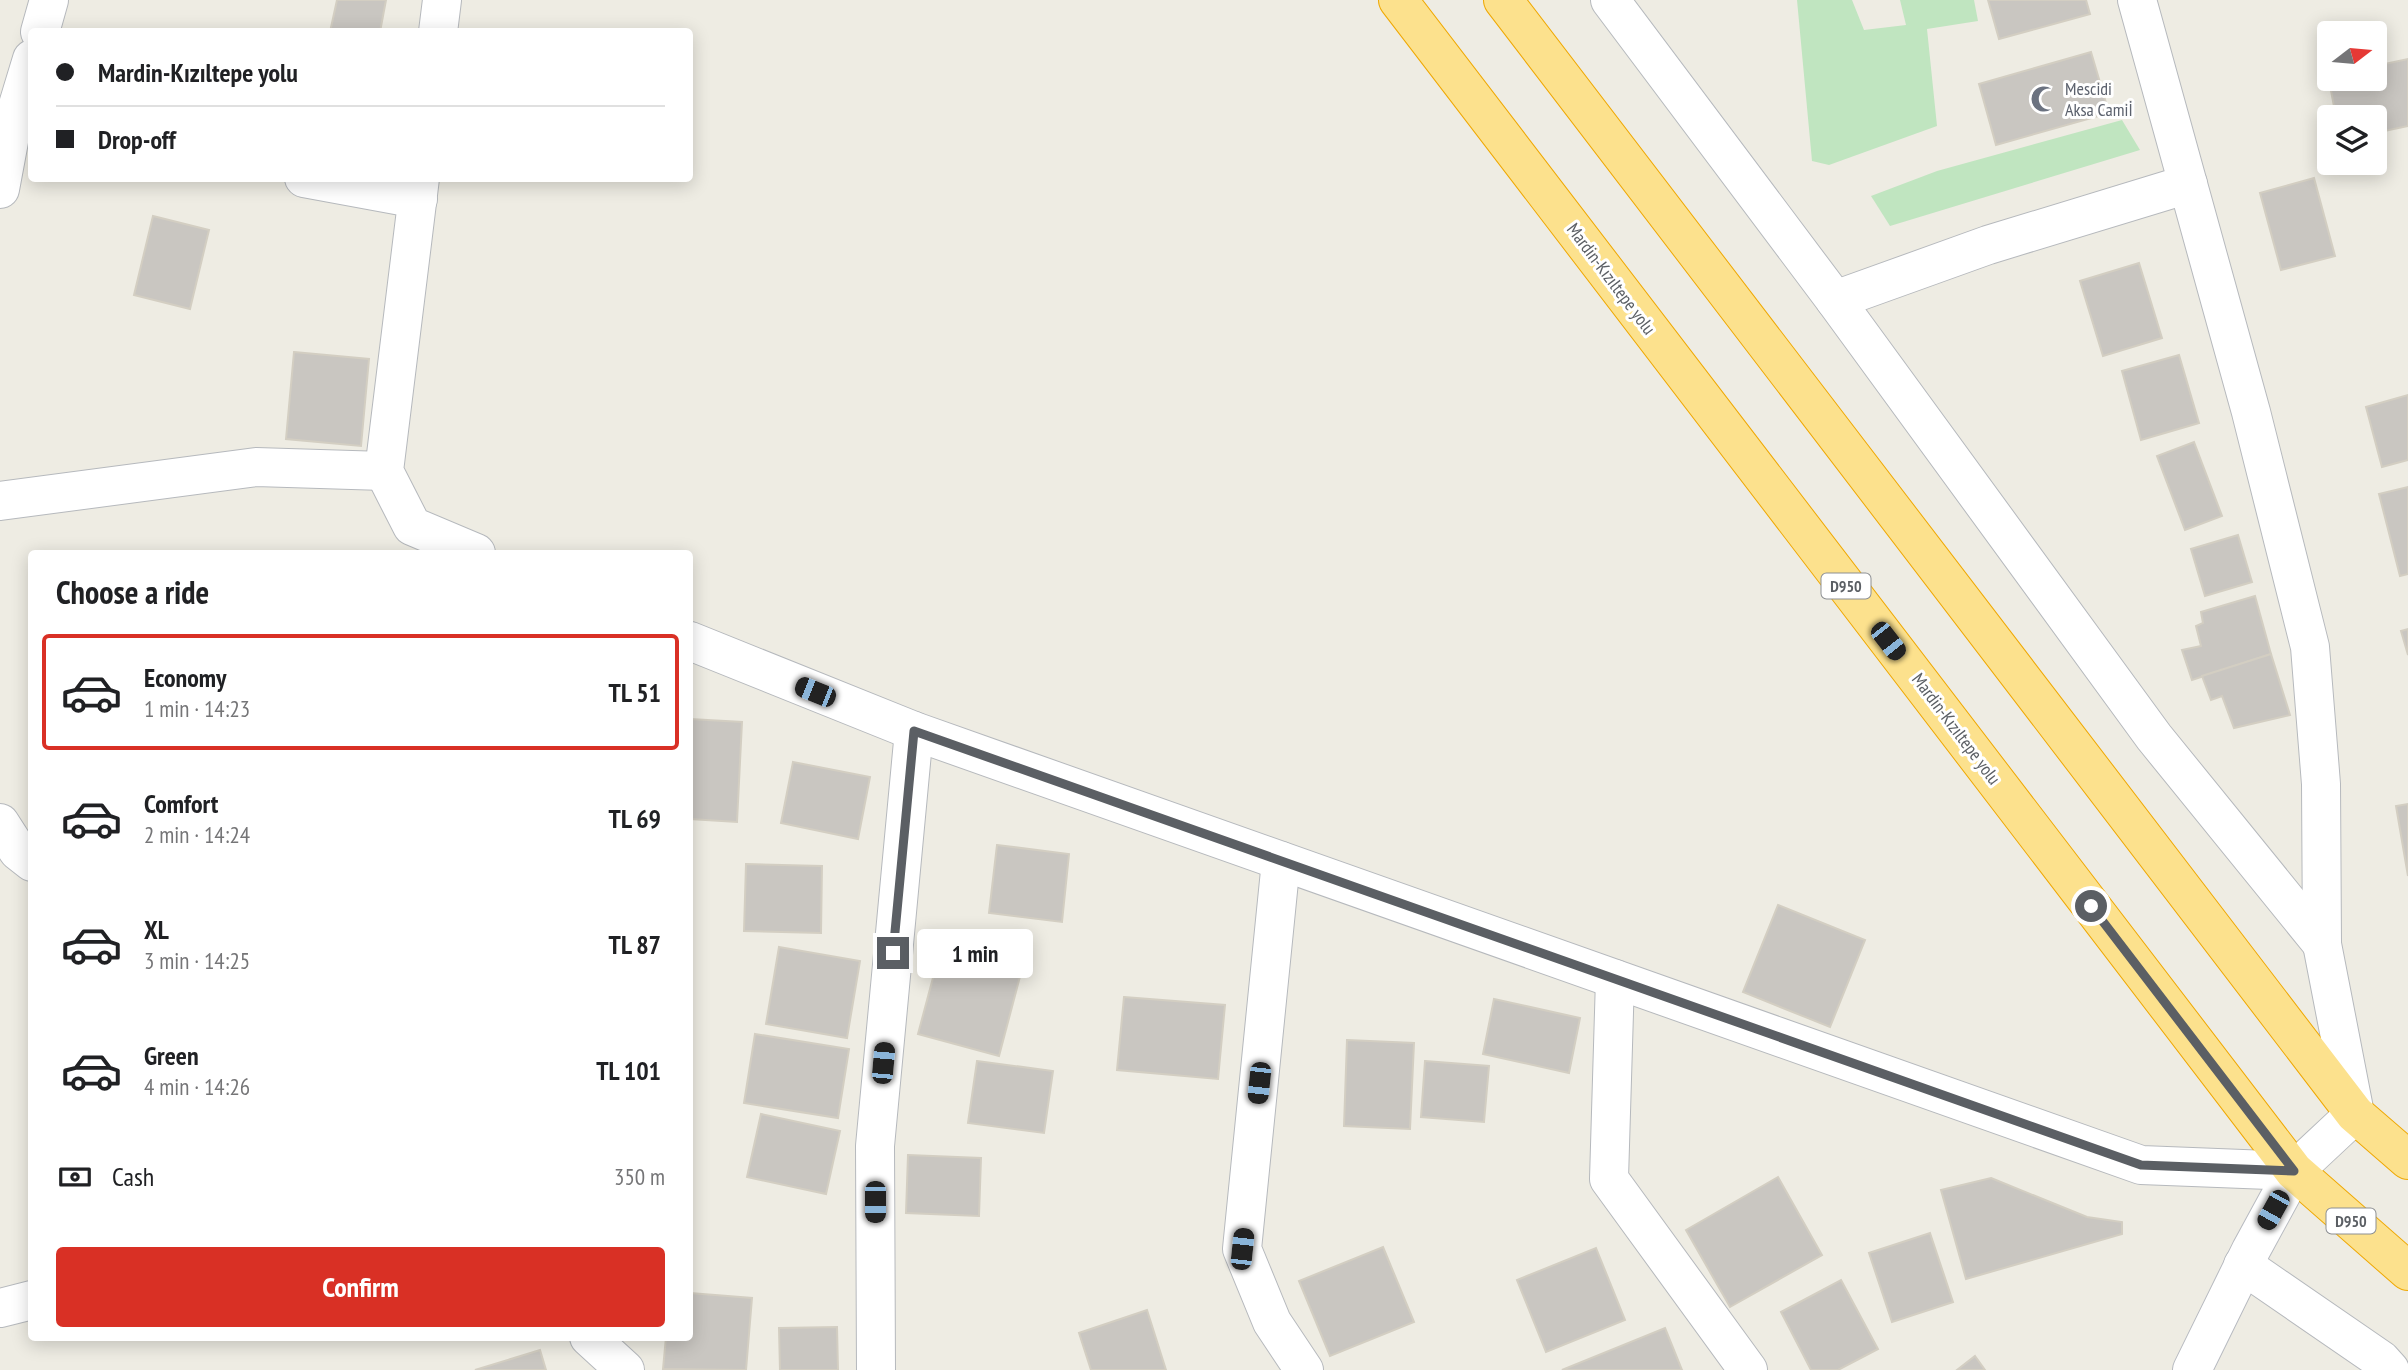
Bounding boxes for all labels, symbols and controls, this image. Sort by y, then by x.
north arrow [2317,21,2387,91]
map controls [2317,21,2387,175]
text: Mardin-Kızıltepe yolu [98,56,298,89]
place label: Mescidi Aksa Camiİ [2065,77,2133,121]
mosque icon: Mescidi Aksa Camiİ [2029,84,2059,114]
button: layers [2317,105,2387,175]
text: Drop-off [98,123,176,156]
street label: Mardin-Kızıltepe yolu [1562,218,1661,339]
text: Choose a ride [56,571,209,613]
road number: D950 [1822,573,1870,598]
car [1867,618,1910,664]
icon: car [60,661,123,724]
text: Economy [144,661,226,694]
street label: Mardin-Kızıltepe yolu [1907,668,2006,789]
car [792,674,839,710]
text: TL 51 [609,676,661,709]
text: 1 min · 14:23 [144,694,250,723]
icon: car [60,787,123,850]
text: Comfort [144,787,218,820]
text: TL 69 [609,802,661,835]
text: 2 min · 14:24 [144,820,250,849]
route start [2075,890,2107,922]
icon: car [60,913,123,976]
text: XL [144,913,169,946]
text: TL 87 [609,928,661,961]
callout: 1 min [917,928,1033,978]
route end [877,937,909,969]
text: 1 min [952,939,998,968]
text: 3 min · 14:25 [144,946,250,975]
icon: car [60,1039,123,1102]
text: Green [144,1039,199,1072]
car [871,1041,896,1085]
text: TL 101 [596,1054,661,1087]
car [1247,1061,1272,1105]
text: 4 min · 14:26 [144,1072,250,1101]
icon: cash [56,1158,94,1196]
text: Cash [112,1160,154,1193]
text: 350 m [614,1162,665,1191]
car [865,1181,886,1223]
car [2254,1187,2293,1233]
road number: D950 [2326,1208,2376,1233]
car [1230,1227,1255,1271]
button: Confirm [56,1247,665,1327]

